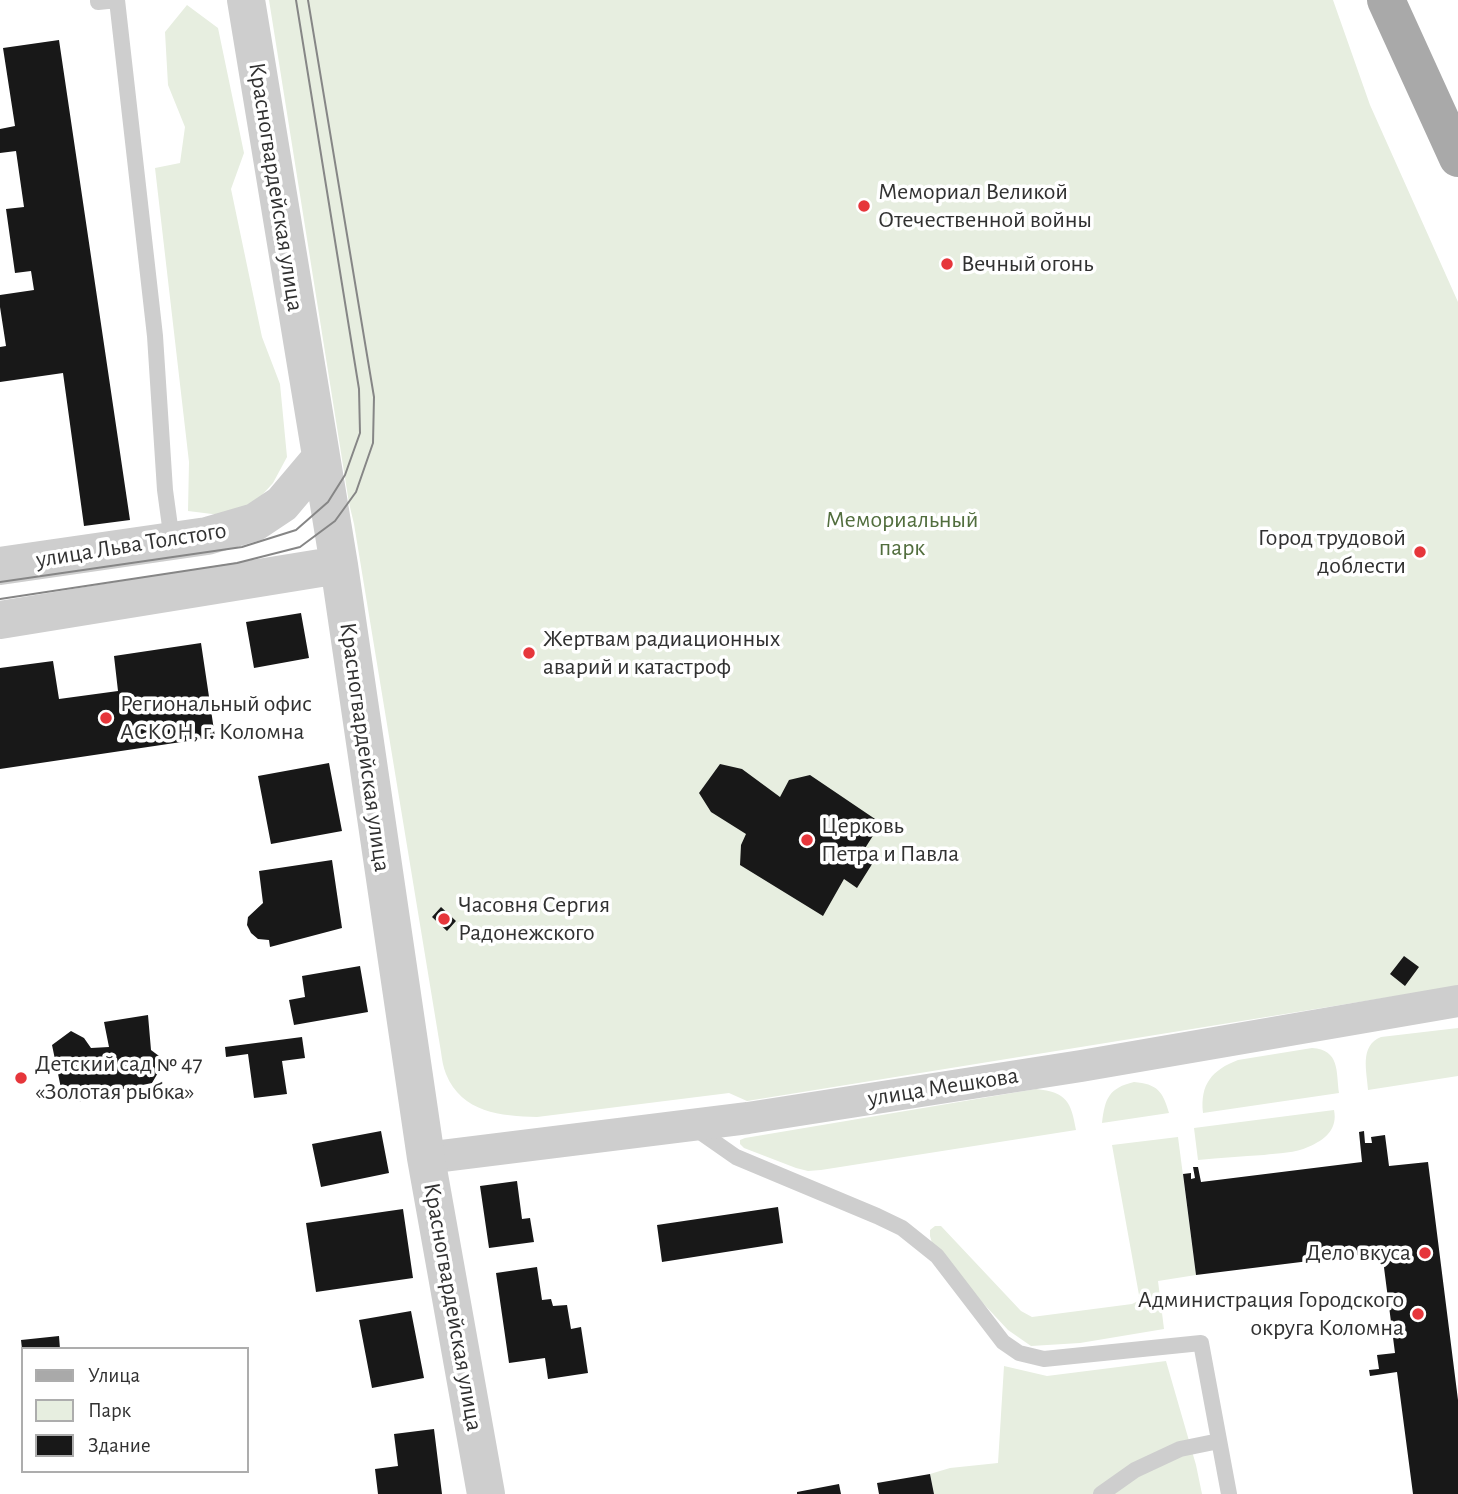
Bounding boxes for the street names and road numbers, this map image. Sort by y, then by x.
street label: Красногвардейская улица [242,60,310,314]
street label: улица Льва Толстого [34,516,228,574]
street label: Красногвардейская улица [333,620,397,874]
street label: улица Мешкова [866,1061,1020,1113]
street label: Красногвардейская улица [417,1181,489,1433]

